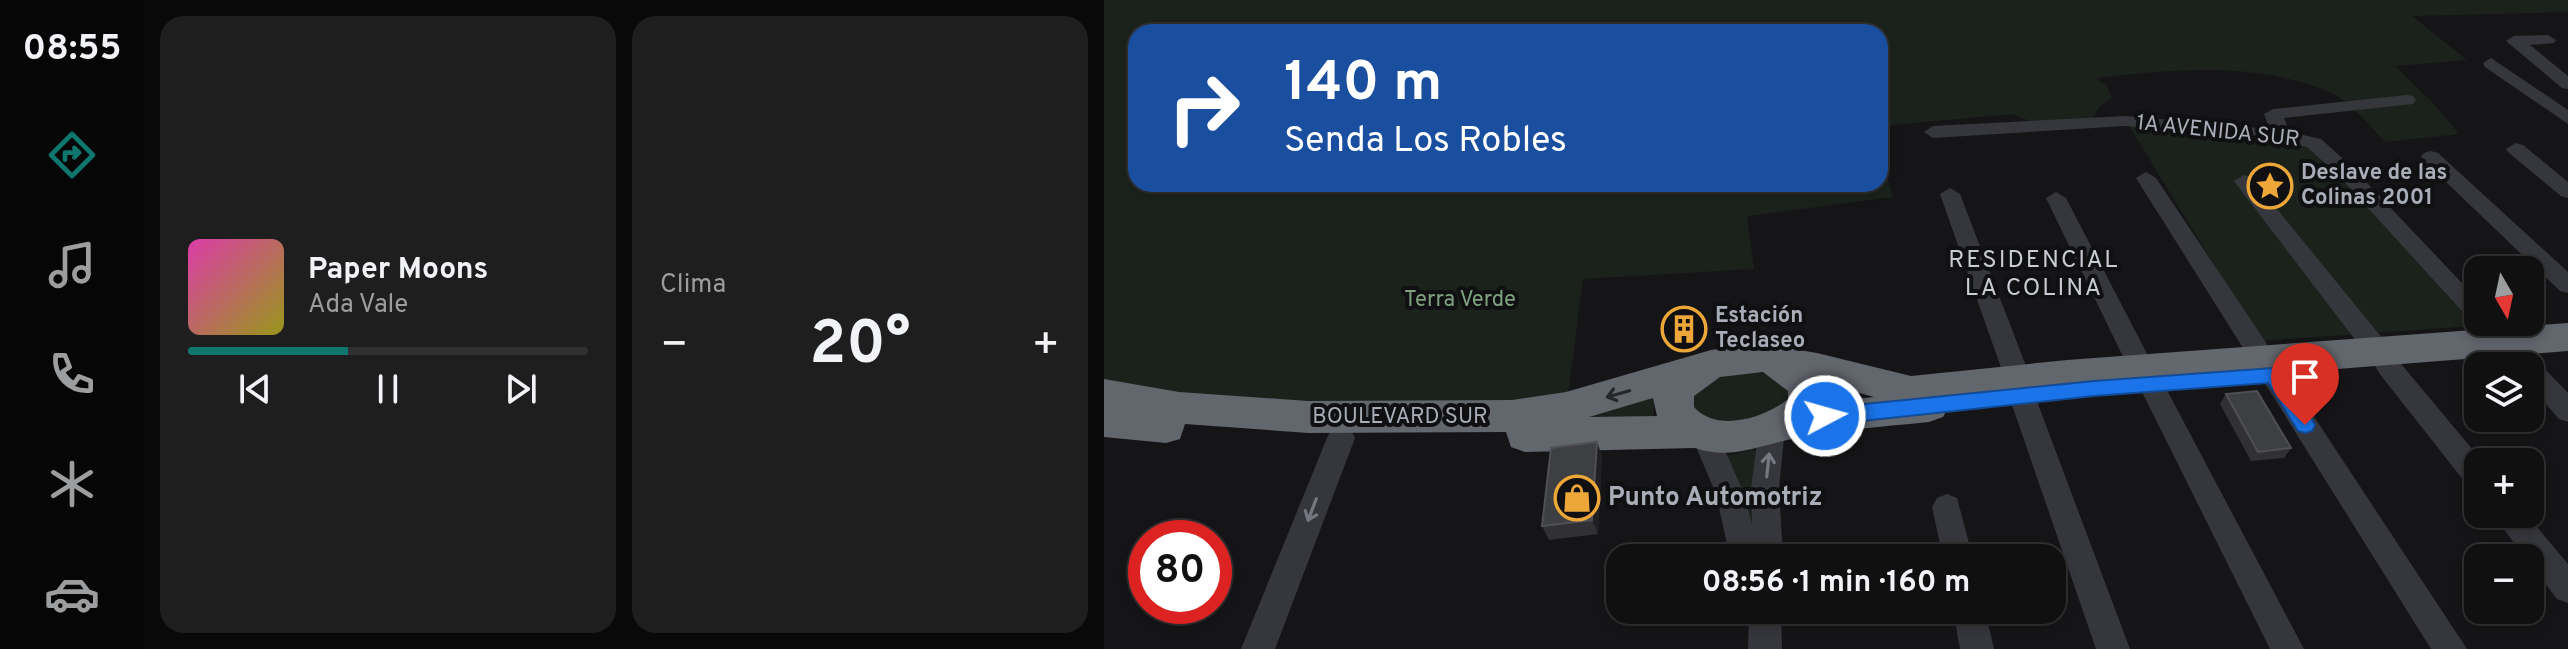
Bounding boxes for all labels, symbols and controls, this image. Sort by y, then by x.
text: 08:55 [22,27,122,73]
text: 140 m [1284,50,1442,120]
icon: right [1152,56,1256,160]
street label: 1A AVENIDA SUR [2135,110,2301,154]
text: Senda Los Robles [1284,119,1567,165]
icon: directions [44,127,100,183]
place label: Deslave de las Colinas 2001 [2301,160,2447,212]
place icon: Deslave de las Colinas 2001 [2246,162,2294,210]
icon: music [44,237,100,293]
district label: RESIDENCIAL LA COLINA [1948,246,2120,304]
text: Paper Moons [308,252,488,289]
north arrow [2464,256,2544,336]
map controls [2464,256,2544,624]
text: Clima [660,269,726,302]
park label: Terra Verde [1404,287,1516,314]
text: Ada Vale [308,289,408,322]
place label: Estación Teclaseo [1715,303,1805,355]
building icon: Estación Teclaseo [1660,305,1708,353]
text: 20° [809,309,911,385]
text: − [660,319,688,375]
text: + [1032,319,1060,375]
pin [2271,343,2339,425]
icon: phone [44,346,100,402]
button: layers [2464,352,2544,432]
icon: arrive [2283,355,2327,399]
icon: previous [233,367,277,411]
icon: pause [366,367,410,411]
icon: next [499,367,543,411]
position arrow [1783,374,1867,458]
one-way arrow [1605,387,1631,402]
street label: BOULEVARD SUR [1312,404,1488,431]
button: + [2464,448,2544,528]
one-way arrow [1760,452,1775,479]
icon: climate [44,456,100,512]
shop icon: Punto Automotriz [1553,474,1601,522]
place label: Punto Automotriz [1608,482,1823,515]
one-way arrow [1304,498,1318,522]
speed limit sign: 80 [1128,520,1232,624]
button: − [2464,544,2544,624]
text: 08:56 · 1 min · 160 m [1702,565,1970,602]
icon: car [44,566,100,622]

